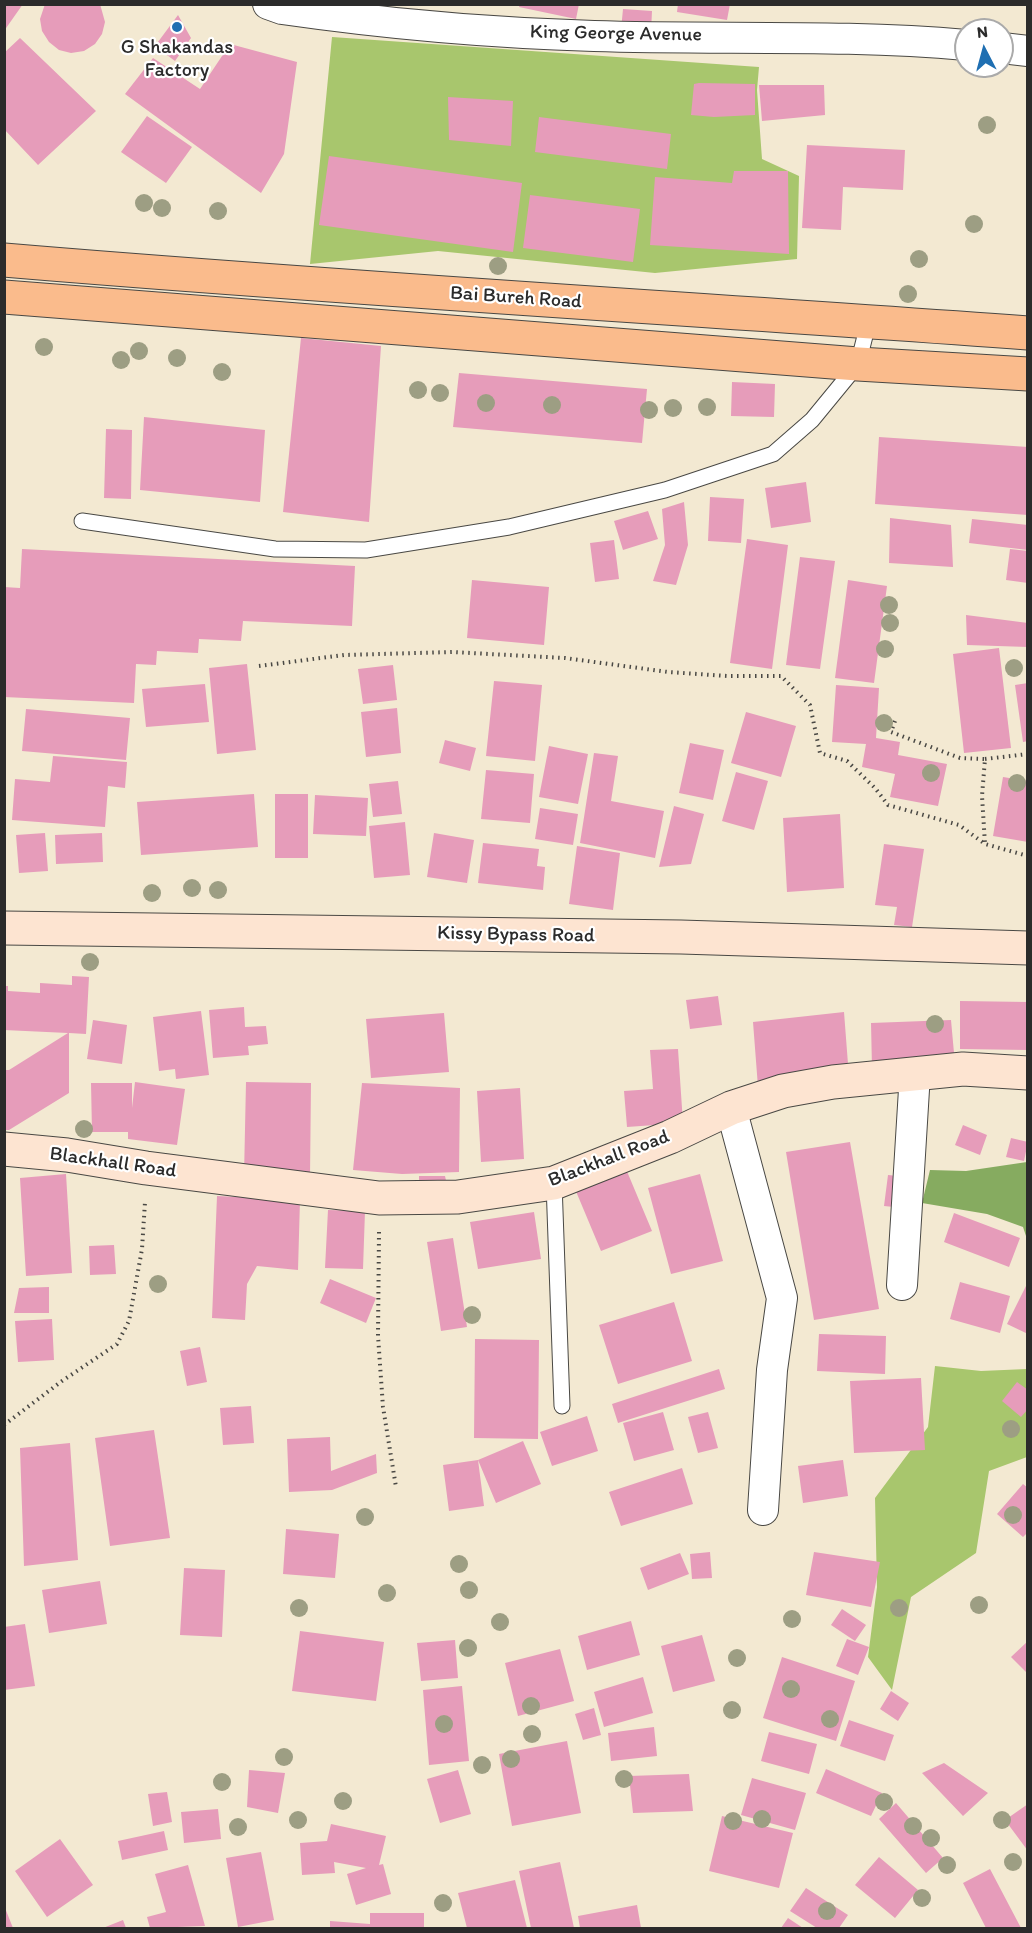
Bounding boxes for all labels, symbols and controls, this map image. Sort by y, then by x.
north arrow [954,18,1014,78]
marker: G Shakandas Factory [170,20,184,34]
street label: King George Avenue [530,20,702,48]
text: N [976,22,989,42]
place label: G Shakandas Factory [121,36,233,83]
street label: Bai Bureh Road [449,281,583,315]
street label: Kissy Bypass Road [437,922,595,948]
street label: Blackhall Road [545,1125,673,1193]
street label: Blackhall Road [48,1142,178,1184]

